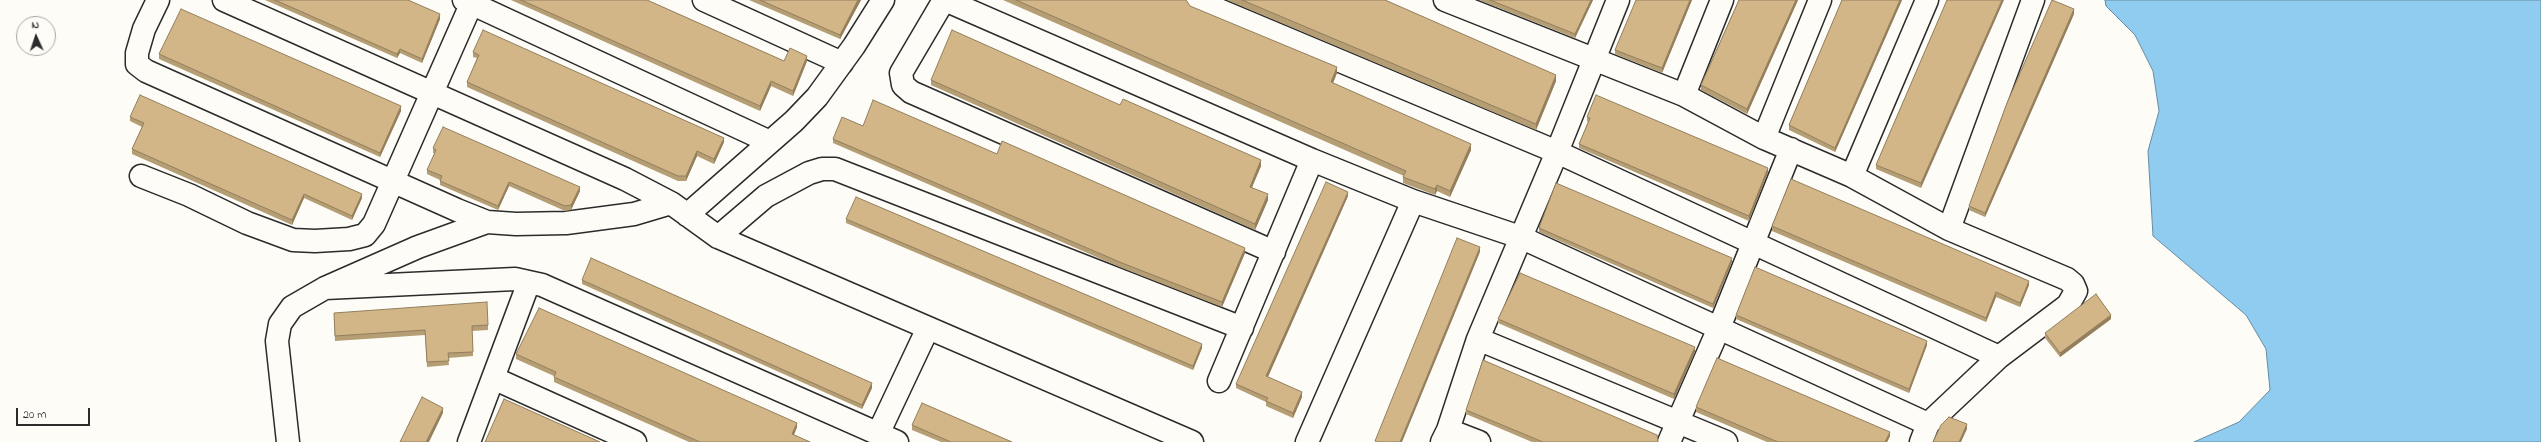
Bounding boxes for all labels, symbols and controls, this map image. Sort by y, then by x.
north arrow [16,16,56,56]
text: N [31,17,40,33]
scale bar [18,400,92,426]
text: 20 m [23,406,46,424]

